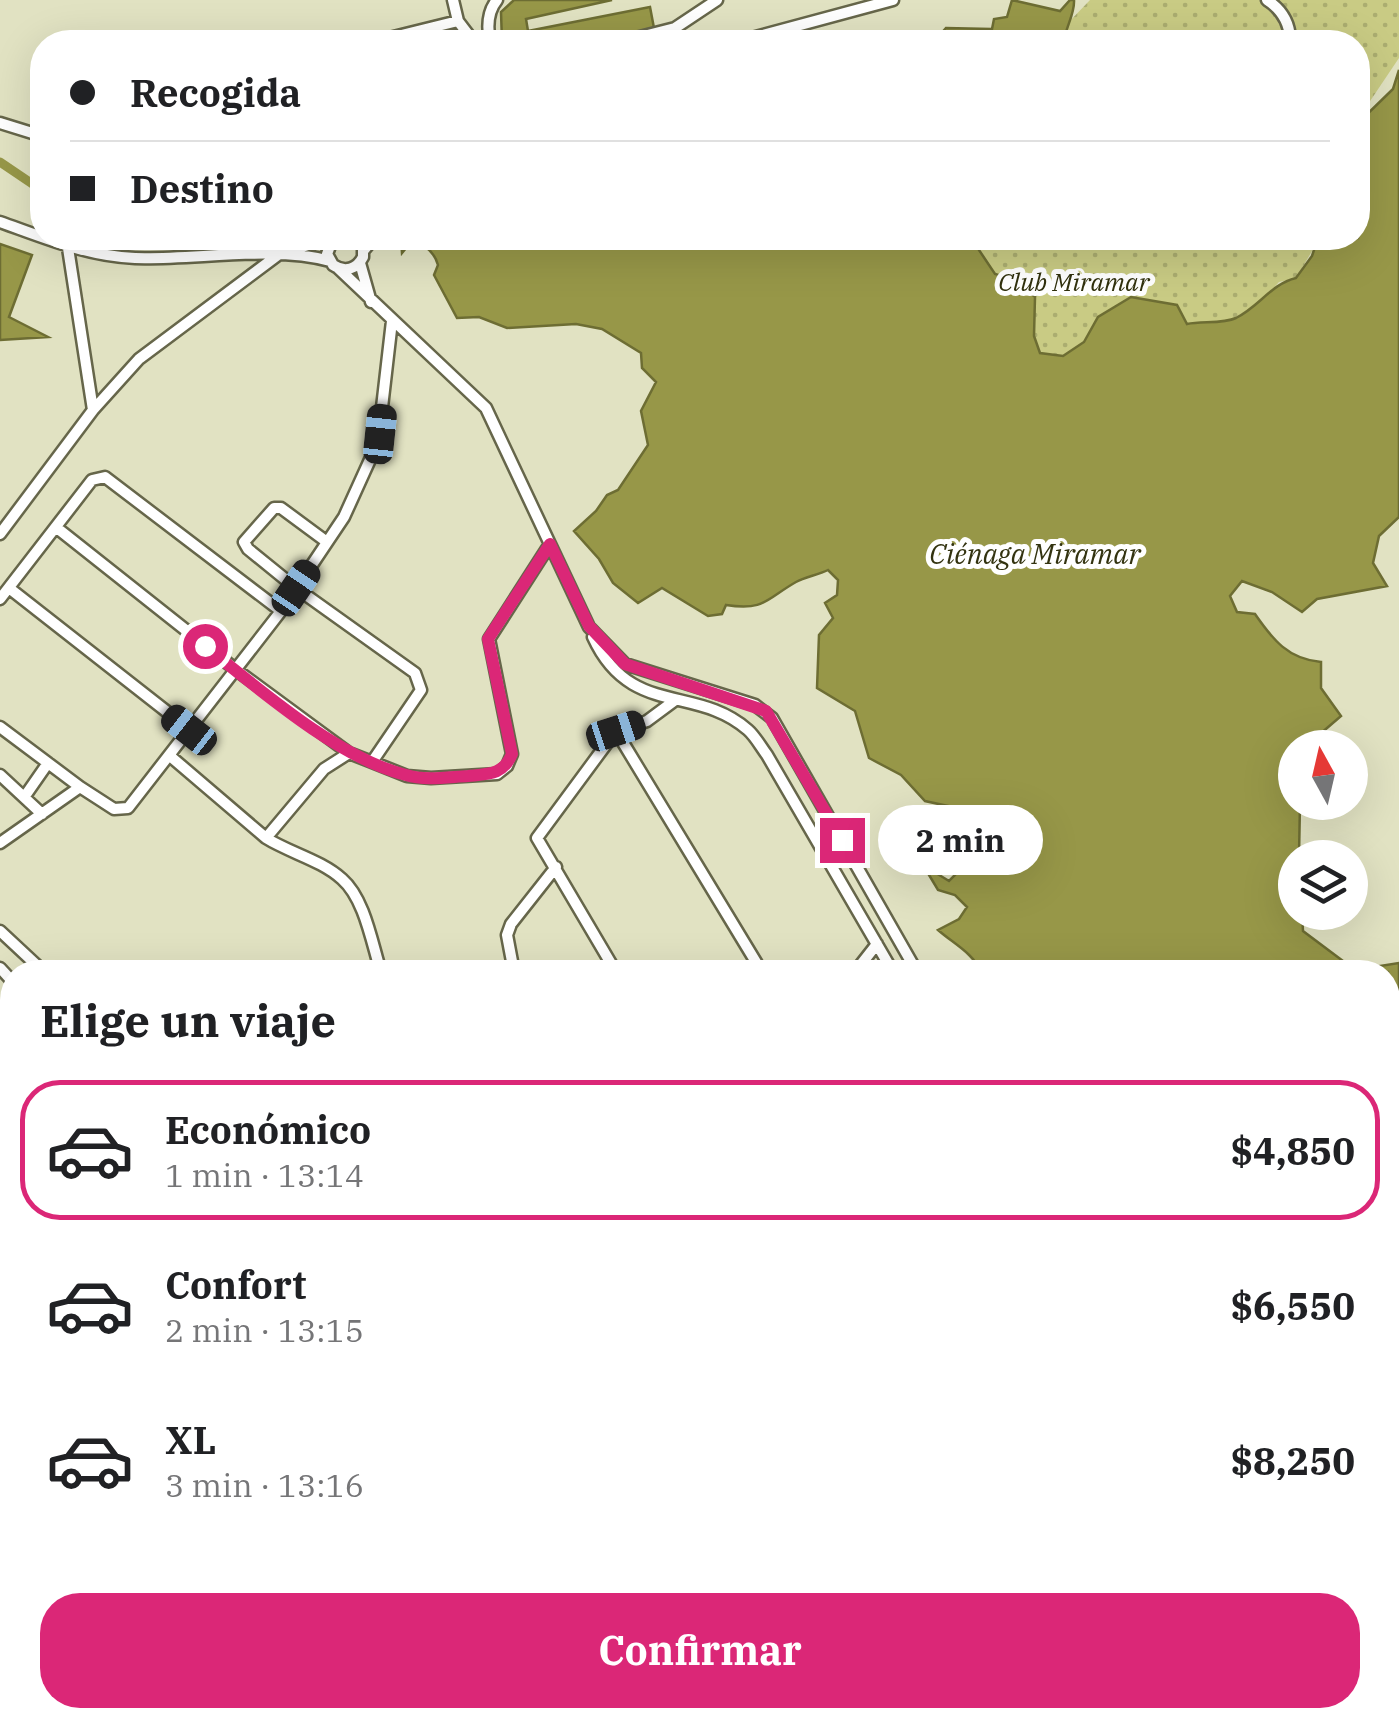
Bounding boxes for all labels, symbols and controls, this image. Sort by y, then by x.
text: Recogida [130,68,301,117]
text: Destino [130,164,274,213]
park label: Club Miramar [998,265,1151,298]
car [362,403,398,465]
water label: Ciénaga Miramar [929,535,1141,572]
car [267,555,325,621]
route start [183,624,228,669]
car [156,700,222,760]
car [583,707,649,755]
north arrow [1278,730,1368,820]
map controls [1278,730,1368,930]
callout: 2 min [877,805,1042,875]
route end [820,818,865,863]
text: 2 min [916,819,1005,861]
button: layers [1278,840,1368,930]
text: Elige un viaje [40,991,336,1049]
icon: car [45,1105,135,1195]
text: Económico [165,1105,371,1154]
text: $4,850 [1230,1126,1355,1175]
text: 1 min · 13:14 [165,1154,364,1196]
icon: car [45,1260,135,1350]
text: Confort [165,1260,306,1309]
text: $6,550 [1230,1281,1355,1330]
text: 2 min · 13:15 [165,1309,364,1351]
icon: car [45,1415,135,1505]
text: XL [165,1415,216,1464]
text: $8,250 [1230,1436,1355,1485]
text: 3 min · 13:16 [165,1464,364,1506]
button: Confirmar [40,1593,1360,1708]

